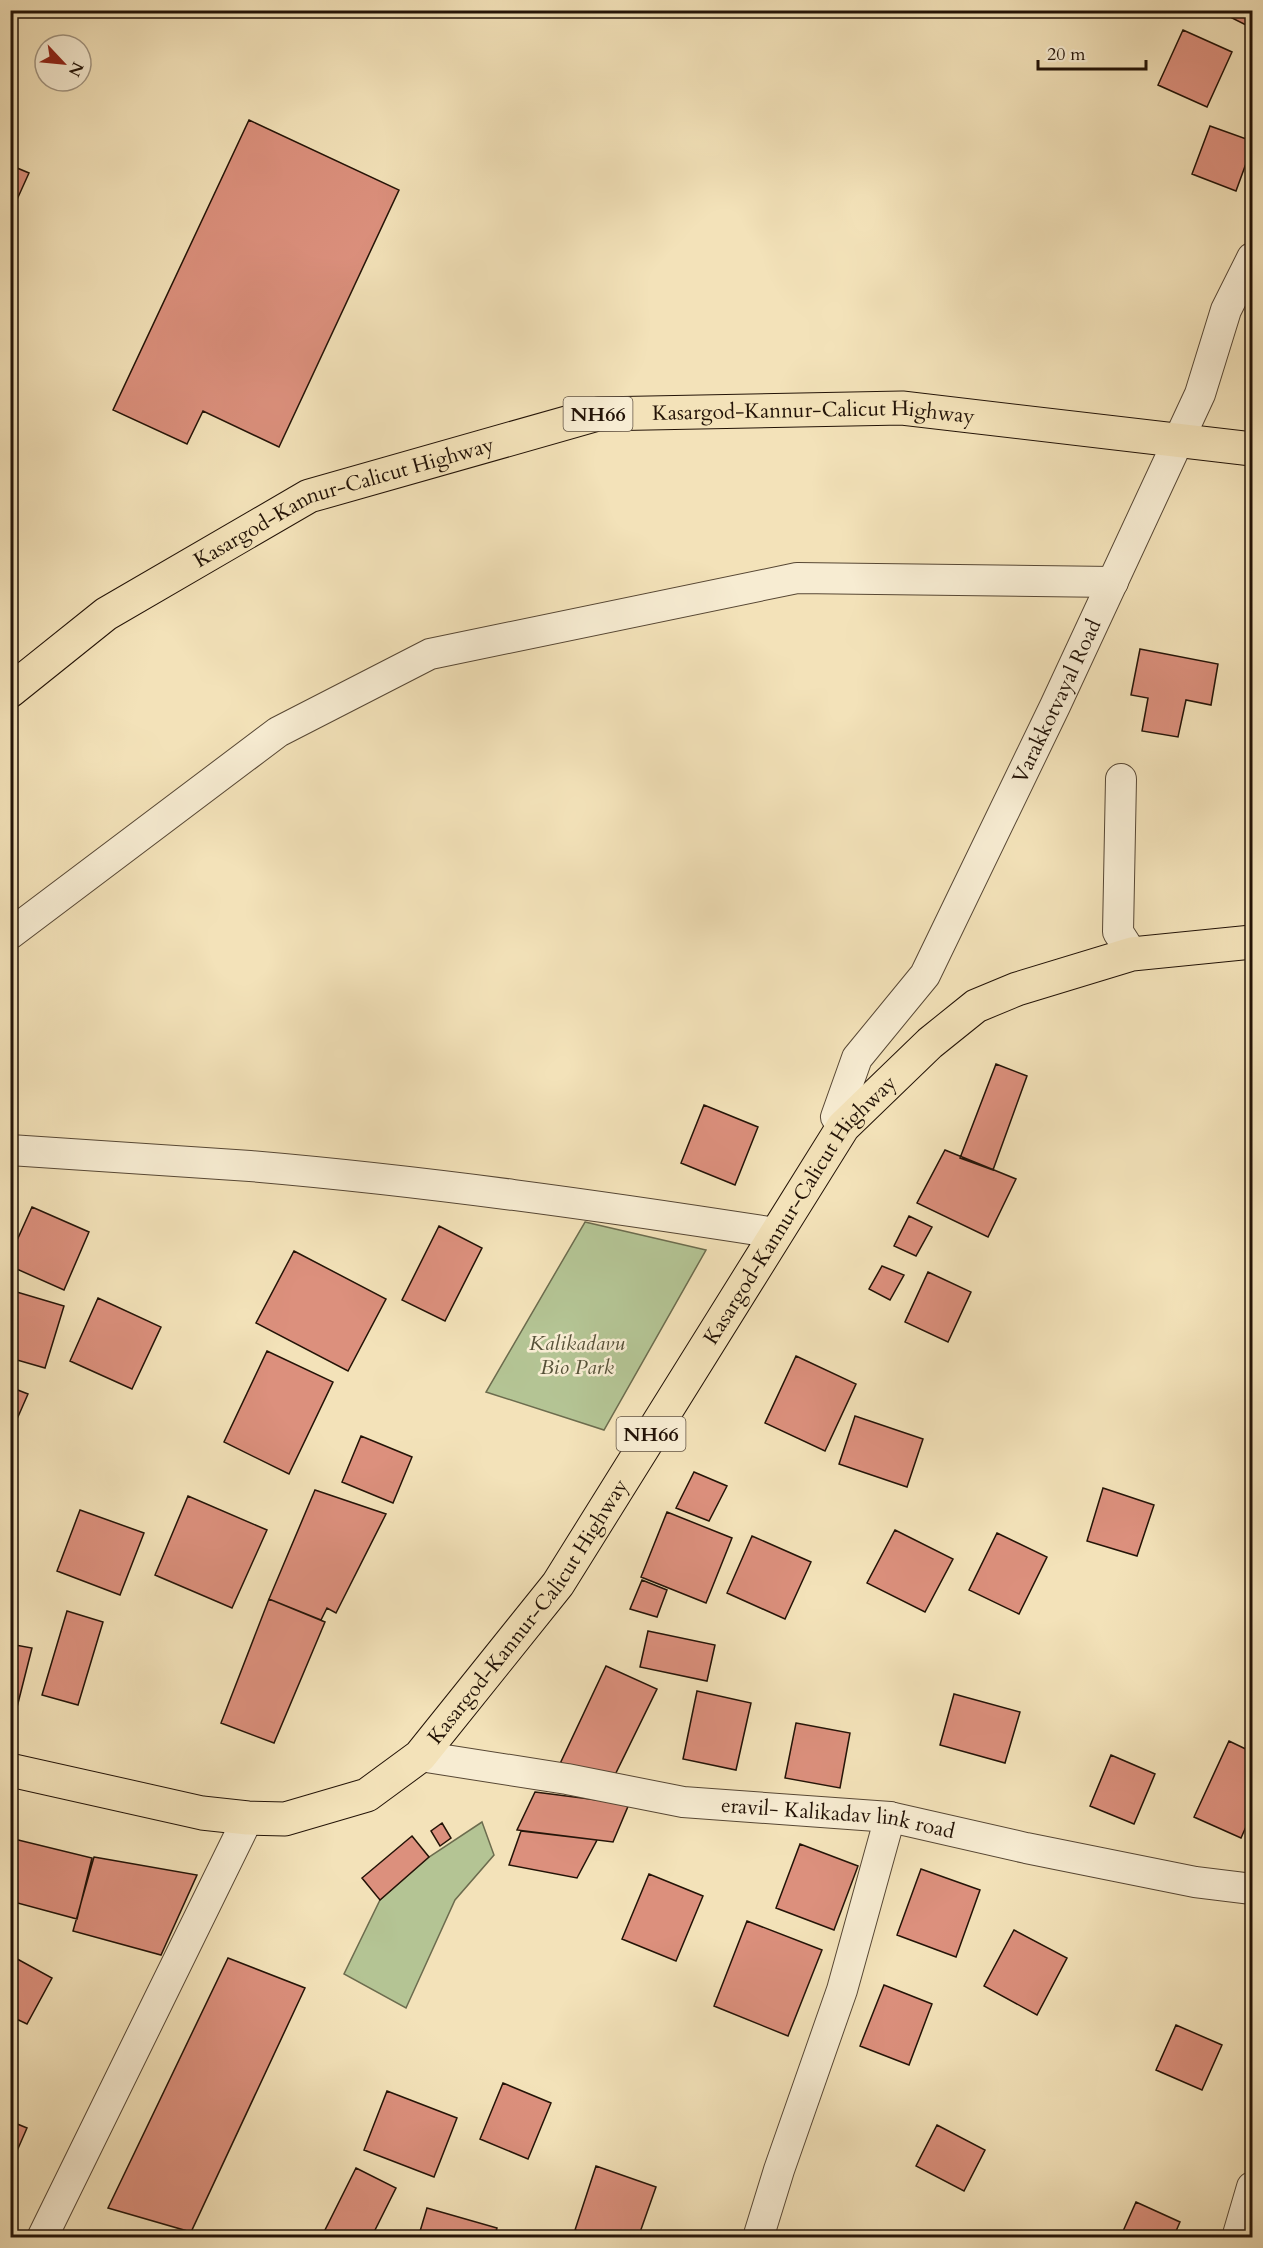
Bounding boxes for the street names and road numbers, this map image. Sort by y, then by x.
street label: Kasargod-Kannur-Calicut Highway [652,394,976,431]
road number: NH66 [564,397,632,431]
street label: Kasargod-Kannur-Calicut Highway [188,430,497,575]
street label: Varakkotvayal Road [1006,614,1108,788]
street label: Kasargod-Kannur-Calicut Highway [697,1069,903,1350]
road number: NH66 [616,1417,686,1451]
street label: Kasargod-Kannur-Calicut Highway [421,1473,635,1750]
street label: eravil- Kalikadav link road [720,1791,958,1846]

